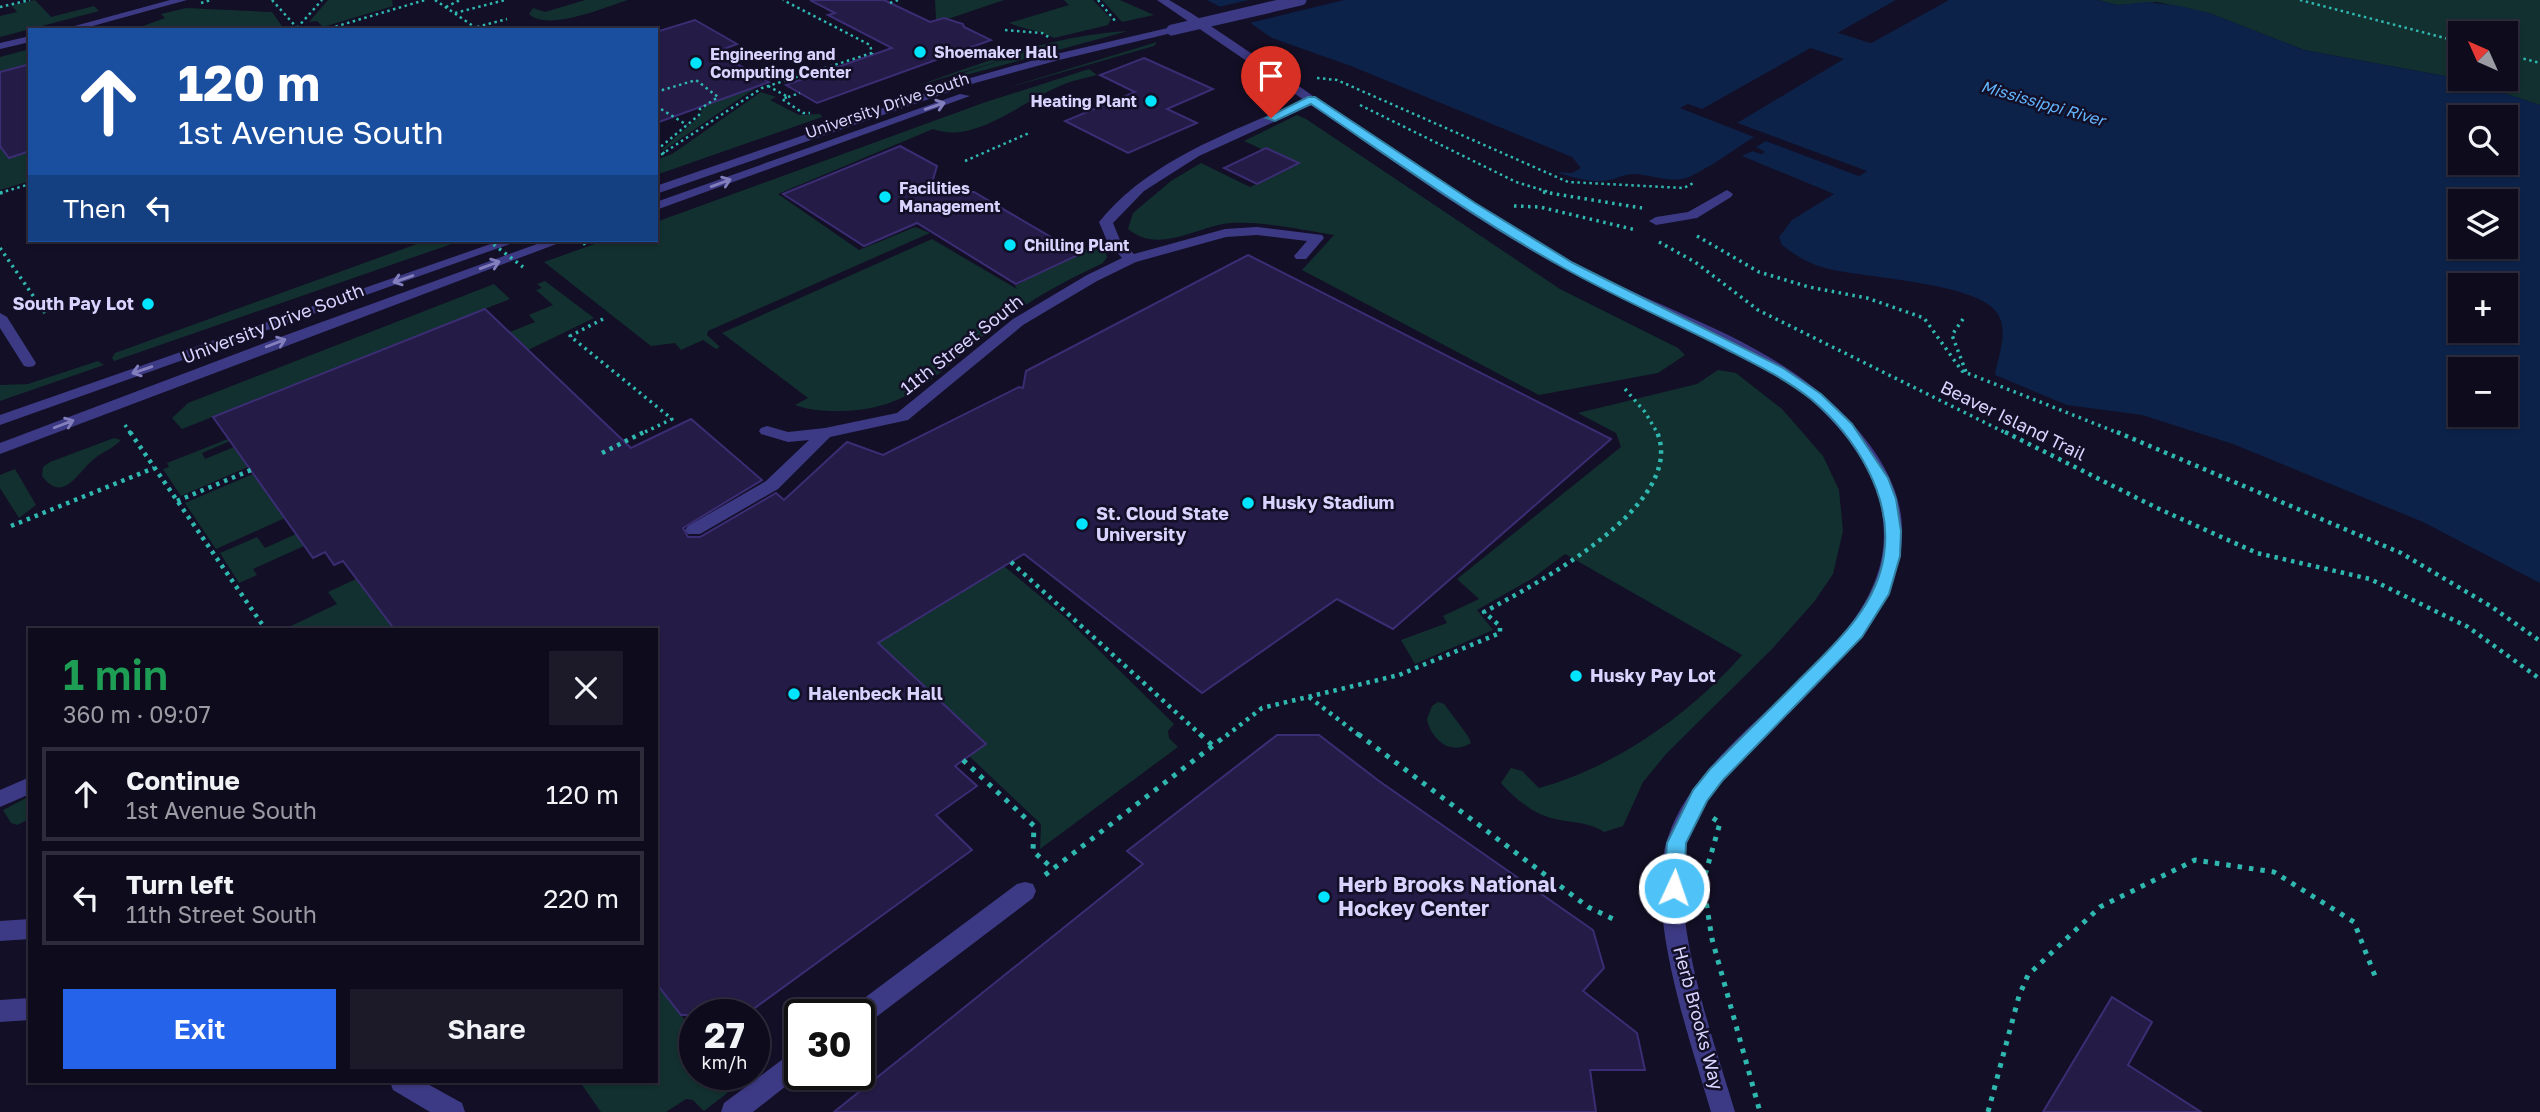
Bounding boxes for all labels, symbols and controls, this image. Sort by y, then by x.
north arrow [2448,21,2518,91]
map controls [2448,21,2518,427]
place label: Shoemaker Hall [934,42,1058,62]
place label: Engineering and Computing Center [710,44,851,82]
marker: Shoemaker Hall [912,44,928,60]
pin [1241,46,1301,118]
text: 120 m [178,53,320,112]
marker: Engineering and Computing Center [688,55,704,71]
icon: ahead [63,56,154,147]
icon: arrive [1252,57,1290,95]
street label: University Drive South [803,68,971,142]
water label: Mississippi River [1979,76,2110,131]
place label: Heating Plant [1030,91,1137,111]
marker: Heating Plant [1143,93,1159,109]
one-way arrow [923,99,945,111]
button: search [2448,105,2518,175]
text: 1st Avenue South [178,113,444,151]
one-way arrow [709,175,731,188]
place label: Facilities Management [899,178,1000,216]
icon: left [140,189,178,227]
marker: Facilities Management [877,189,893,205]
button: layers [2448,189,2518,259]
text: Then [63,193,126,224]
place label: Chilling Plant [1024,235,1130,255]
marker: Chilling Plant [1002,237,1018,253]
one-way arrow [479,258,501,271]
button: + [2448,273,2518,343]
one-way arrow [393,274,415,286]
street label: University Drive South [178,278,367,368]
street label: 11th Street South [896,290,1027,399]
place label: South Pay Lot [12,292,134,314]
marker: South Pay Lot [140,296,156,312]
one-way arrow [265,336,287,349]
button: − [2448,357,2518,427]
one-way arrow [132,365,154,377]
street label: Beaver Island Trail [1937,375,2090,465]
one-way arrow [52,417,74,430]
place label: Husky Stadium [1262,491,1394,513]
marker: Husky Stadium [1240,495,1256,511]
place label: St. Cloud State University [1096,502,1229,545]
marker: St. Cloud State University [1074,516,1090,532]
text: 1 min [63,649,168,699]
button: close [549,651,623,725]
place label: Husky Pay Lot [1590,664,1716,686]
marker: Husky Pay Lot [1568,668,1584,684]
place label: Halenbeck Hall [808,682,943,704]
marker: Halenbeck Hall [786,686,802,702]
text: 360 m · 09:07 [63,700,211,728]
text: Continue [126,765,240,796]
icon: ahead [67,775,105,813]
text: 120 m [546,779,619,810]
text: 1st Avenue South [126,796,317,824]
position arrow [1637,851,1711,925]
text: Turn left [126,869,234,900]
place label: Herb Brooks National Hockey Center [1338,871,1556,921]
icon: left [67,879,105,917]
text: 220 m [543,883,619,914]
marker: Herb Brooks National Hockey Center [1316,889,1332,905]
text: 11th Street South [126,900,317,928]
street label: Herb Brooks Way [1669,943,1729,1092]
button: Exit [63,989,336,1069]
button: Share [350,989,623,1069]
speed limit sign: 30 [784,999,875,1090]
text: 27 [704,1014,745,1056]
text: km/h [702,1051,747,1073]

